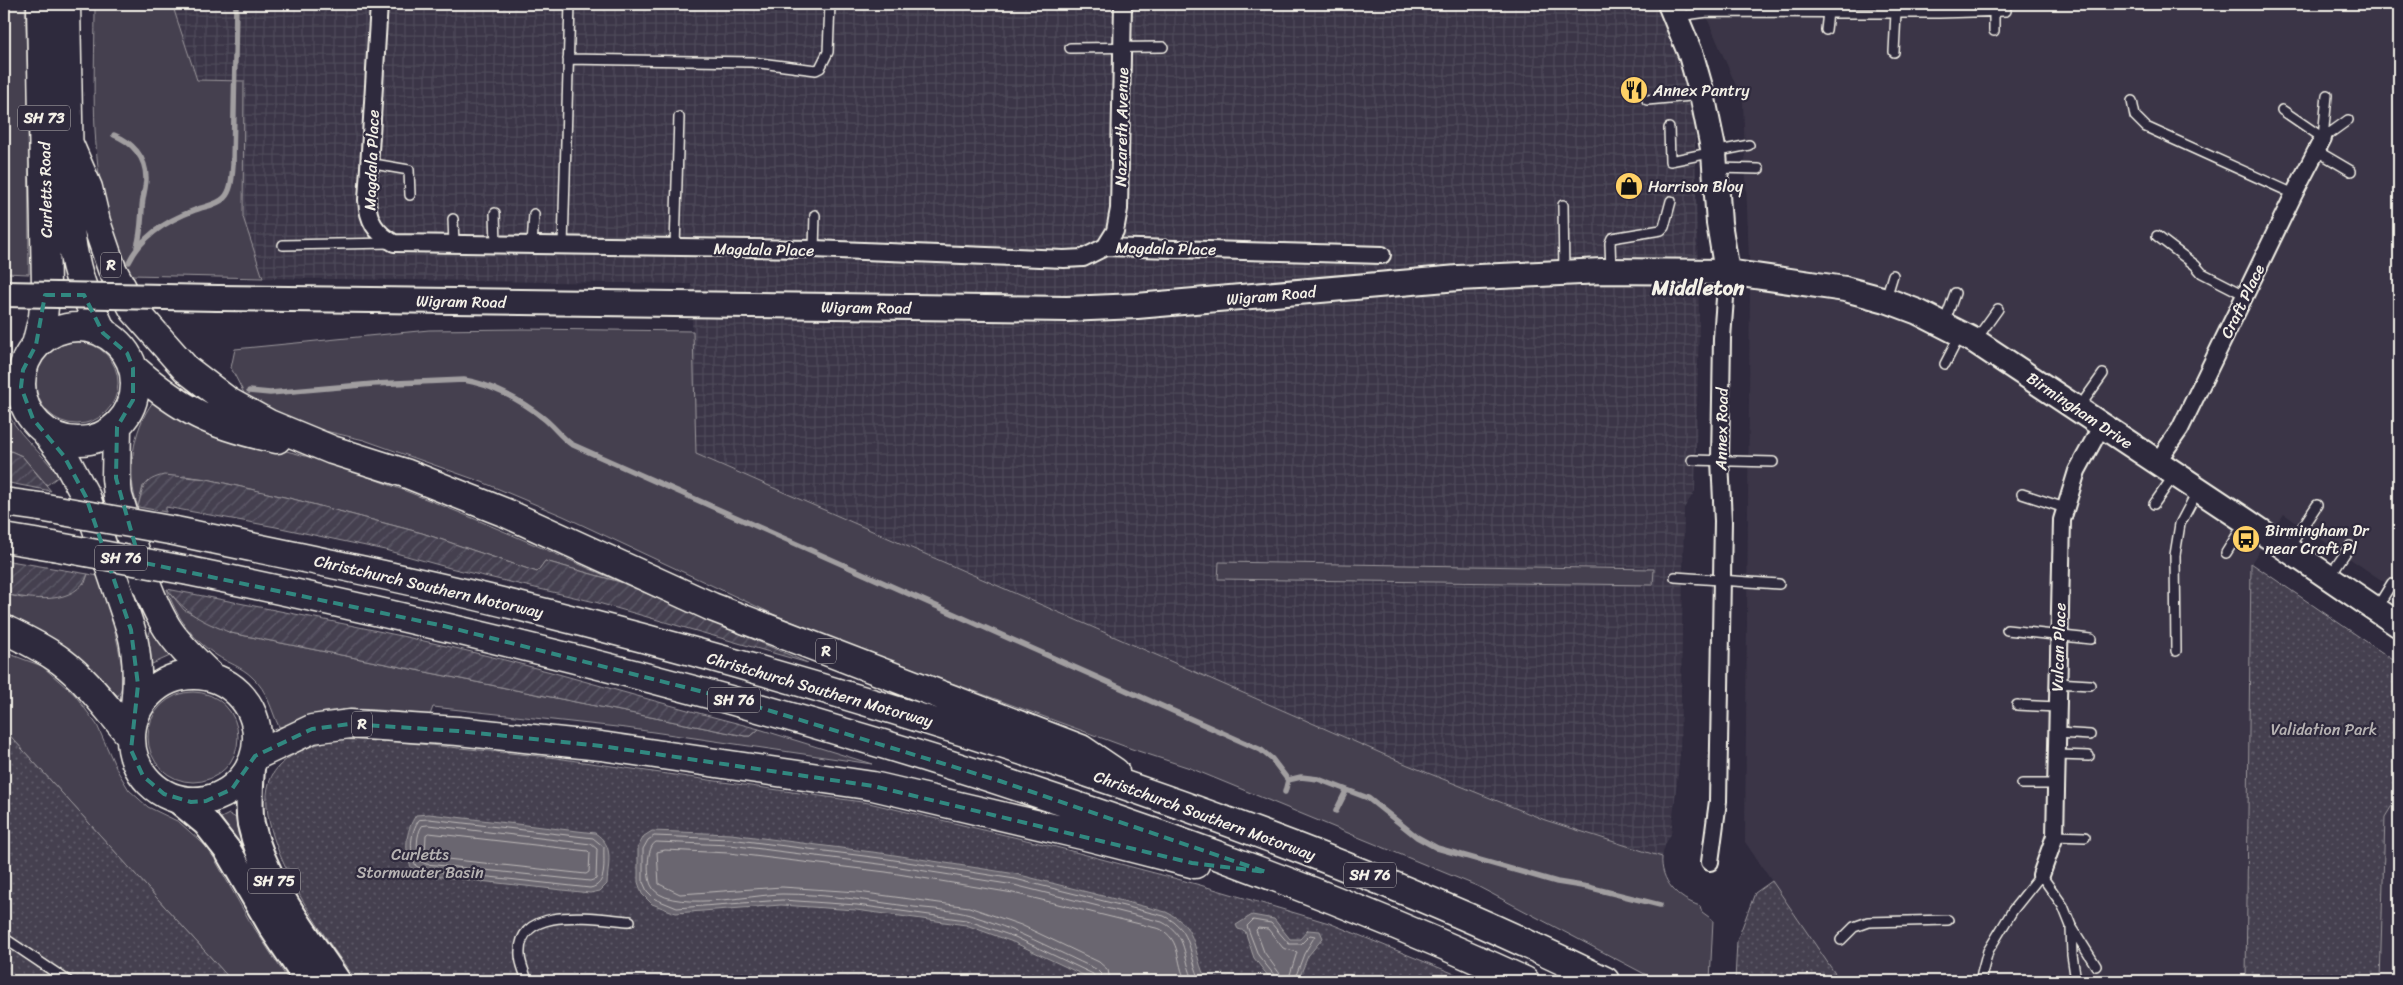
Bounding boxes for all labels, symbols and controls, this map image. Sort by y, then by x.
street label: Nazareth Avenue [1106,67,1137,187]
restaurant icon: Annex Pantry [1619,75,1649,105]
place label: Annex Pantry [1652,76,1750,105]
road number: SH 73 [18,106,70,130]
street label: Magdala Place [355,109,388,211]
street label: Curletts Road [30,140,61,238]
shop icon: Harrison Bloy [1614,171,1644,201]
place label: Harrison Bloy [1648,172,1744,201]
street label: Magdala Place [1115,233,1217,264]
street label: Magdala Place [713,234,815,265]
road number: R [101,252,121,278]
street label: Craft Place [2212,259,2273,343]
district label: Middleton [1651,269,1745,307]
street label: Wigram Road [1225,277,1319,314]
street label: Wigram Road [416,286,508,317]
street label: Wigram Road [821,292,913,323]
street label: Birmingham Drive [2020,364,2139,457]
street label: Annex Road [1706,386,1737,472]
place label: Birmingham Dr near Craft Pl [2265,516,2370,563]
bus stop icon: Birmingham Dr near Craft Pl [2231,524,2261,554]
road number: SH 76 [95,546,147,570]
street label: Christchurch Southern Motorway [311,546,547,627]
street label: Vulcan Place [2042,602,2075,692]
road number: R [816,638,836,664]
street label: Christchurch Southern Motorway [703,643,937,736]
road number: SH 76 [708,688,760,712]
road number: R [352,712,372,736]
park label: Validation Park [2271,715,2377,744]
street label: Christchurch Southern Motorway [1090,762,1321,869]
park label: Curletts Stormwater Basin [356,840,484,887]
road number: SH 76 [1344,862,1396,888]
road number: SH 75 [248,868,300,894]

